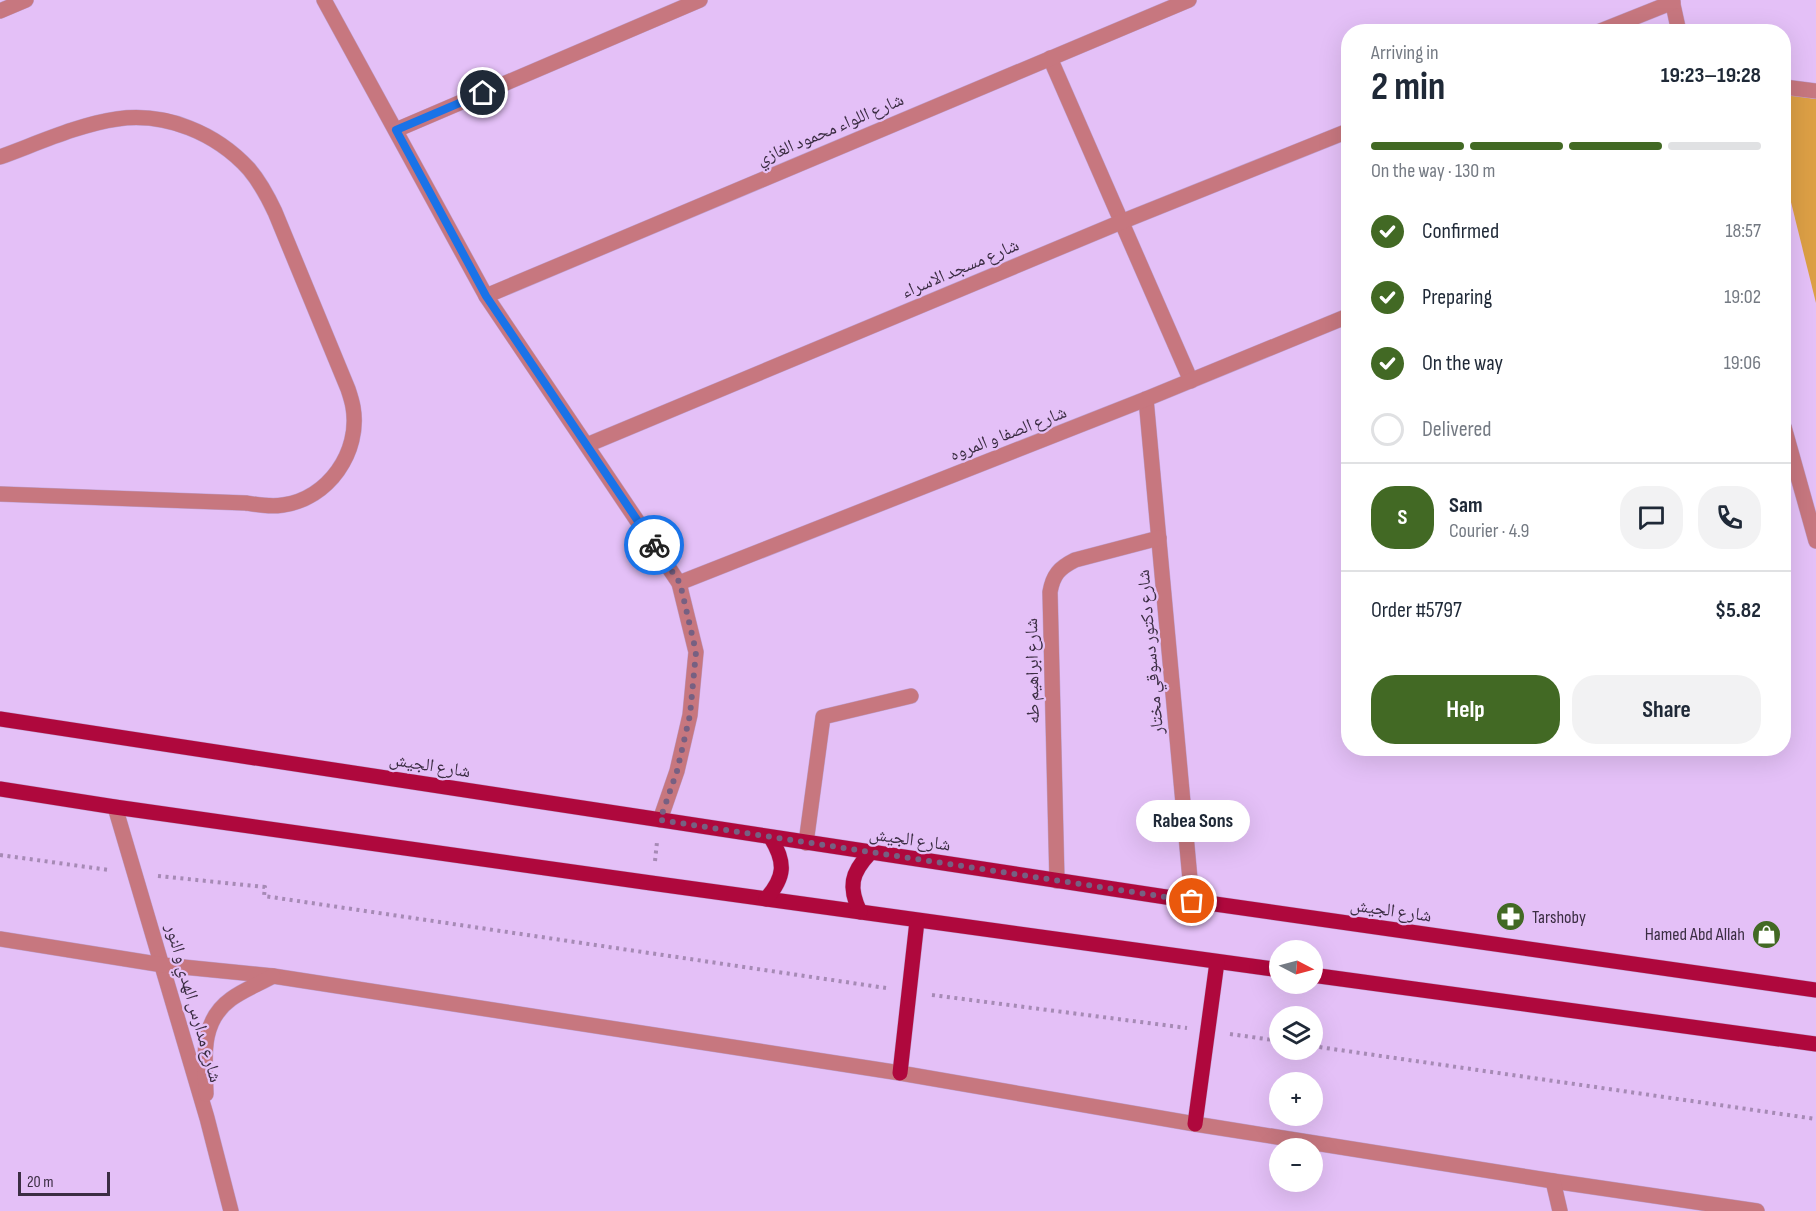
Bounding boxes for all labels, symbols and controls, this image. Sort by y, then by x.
text: Arriving in [1371,41,1439,65]
text: 19:23–19:28 [1661,62,1761,89]
text: 2 min [1371,64,1445,111]
pin [457,67,508,118]
icon: home [466,76,499,109]
street label: شارع اللواء محمود الغازي [754,89,908,173]
text: On the way · 130 m [1371,159,1495,183]
icon: check [1371,215,1404,248]
text: Confirmed [1422,218,1499,245]
text: 18:57 [1726,219,1761,243]
street label: شارع مسجد الاسراء [898,234,1022,303]
icon: check [1371,281,1404,314]
text: Preparing [1422,284,1492,311]
text: 19:02 [1724,285,1761,309]
icon: check [1371,347,1404,380]
text: On the way [1422,350,1503,377]
text: 19:06 [1724,351,1761,375]
street label: شارع الصفا و المروه [947,402,1070,465]
text: Delivered [1422,416,1491,443]
button: chat [1620,486,1683,549]
button: phone [1698,486,1761,549]
text: Sam [1449,492,1483,519]
text: S [1398,504,1407,531]
courier [624,515,684,575]
text: Courier · 4.9 [1449,519,1529,543]
icon: bike [638,529,671,562]
street label: شارع دكتور دسوقي مختار [1133,568,1172,736]
text: Order #5797 [1371,597,1462,624]
text: $5.82 [1715,597,1761,624]
street label: شارع ابراهيم طه [1021,618,1045,724]
button: Help [1371,675,1560,744]
button: Share [1572,675,1761,744]
street label: شارع الجيش [388,749,472,782]
callout: Rabea Sons [1135,799,1249,841]
text: Rabea Sons [1153,809,1233,833]
street label: شارع الجيش [868,823,952,856]
pin [1166,875,1217,926]
icon: bag [1175,884,1208,917]
street label: شارع الجيش [1349,894,1433,927]
pharmacy icon: Tarshoby [1495,901,1527,933]
place label: Tarshoby [1532,907,1586,928]
shop icon: Hamed Abd Allah [1750,918,1782,950]
street label: شارع مدارس الهدي و النور [157,921,226,1086]
place label: Hamed Abd Allah [1645,924,1745,945]
north arrow [1269,940,1323,994]
map controls [1269,940,1323,1192]
button: layers [1269,1006,1323,1060]
button: + [1269,1072,1323,1126]
button: − [1269,1138,1323,1192]
scale bar [18,1169,110,1196]
text: 20 m [27,1173,54,1192]

